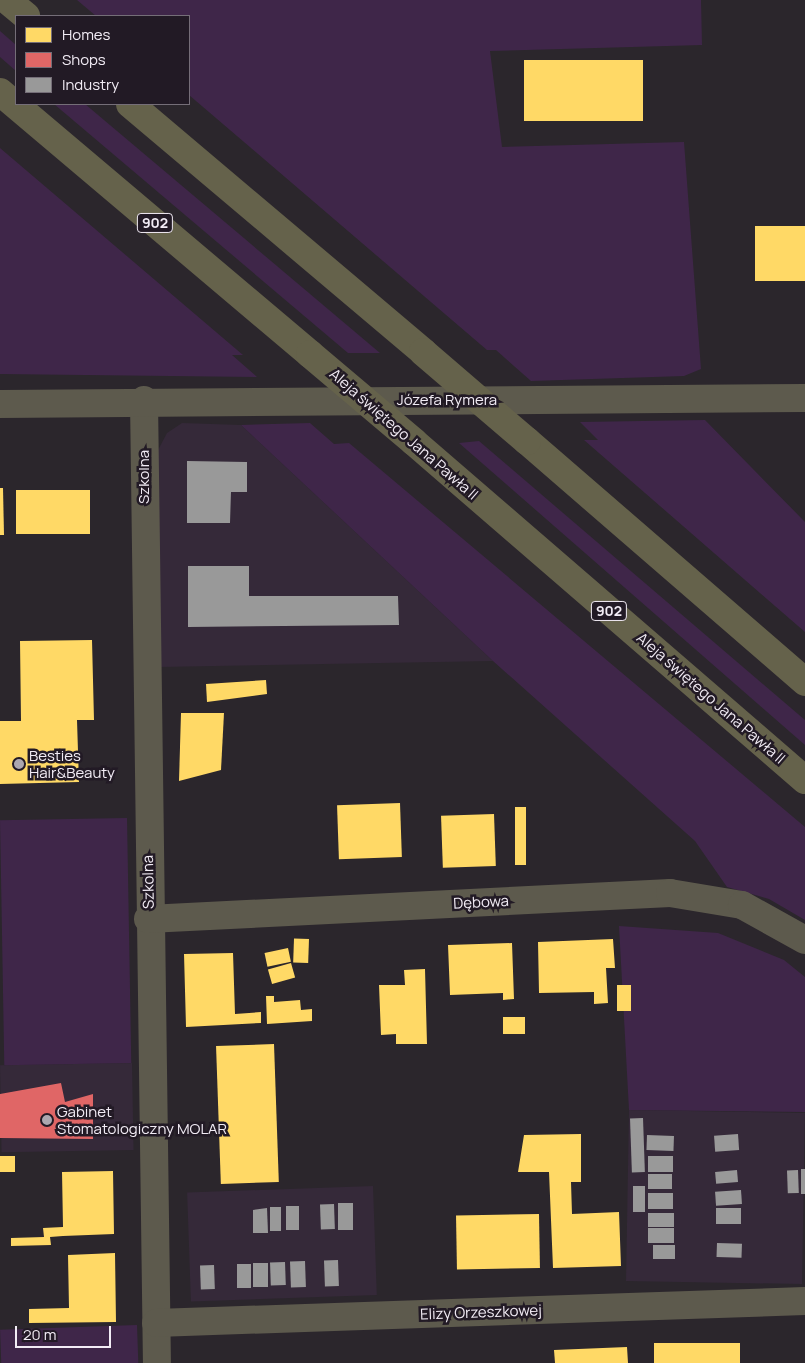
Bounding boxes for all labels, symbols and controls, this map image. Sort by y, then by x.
legend [15,15,190,105]
text: Homes [62,24,110,45]
text: Shops [62,49,106,70]
text: Industry [62,74,119,95]
road number: 902 [136,212,174,234]
street label: Aleja świętego Jana Pawła II [326,365,482,503]
street label: Józefa Rymera [397,391,497,409]
street label: Szkolna [135,450,153,504]
road number: 902 [590,600,628,622]
street label: Aleja świętego Jana Pawła II [633,629,789,767]
place label: Besties Hair&Beauty [29,746,115,781]
marker: Besties Hair&Beauty [13,758,25,770]
street label: Szkolna [139,855,157,909]
street label: Dębowa [453,892,509,912]
place label: Gabinet Stomatologiczny MOLAR [57,1102,227,1137]
marker: Gabinet Stomatologiczny MOLAR [41,1114,53,1126]
street label: Elizy Orzeszkowej [420,1301,542,1323]
scale bar [18,1316,114,1348]
text: 20 m [23,1324,56,1345]

